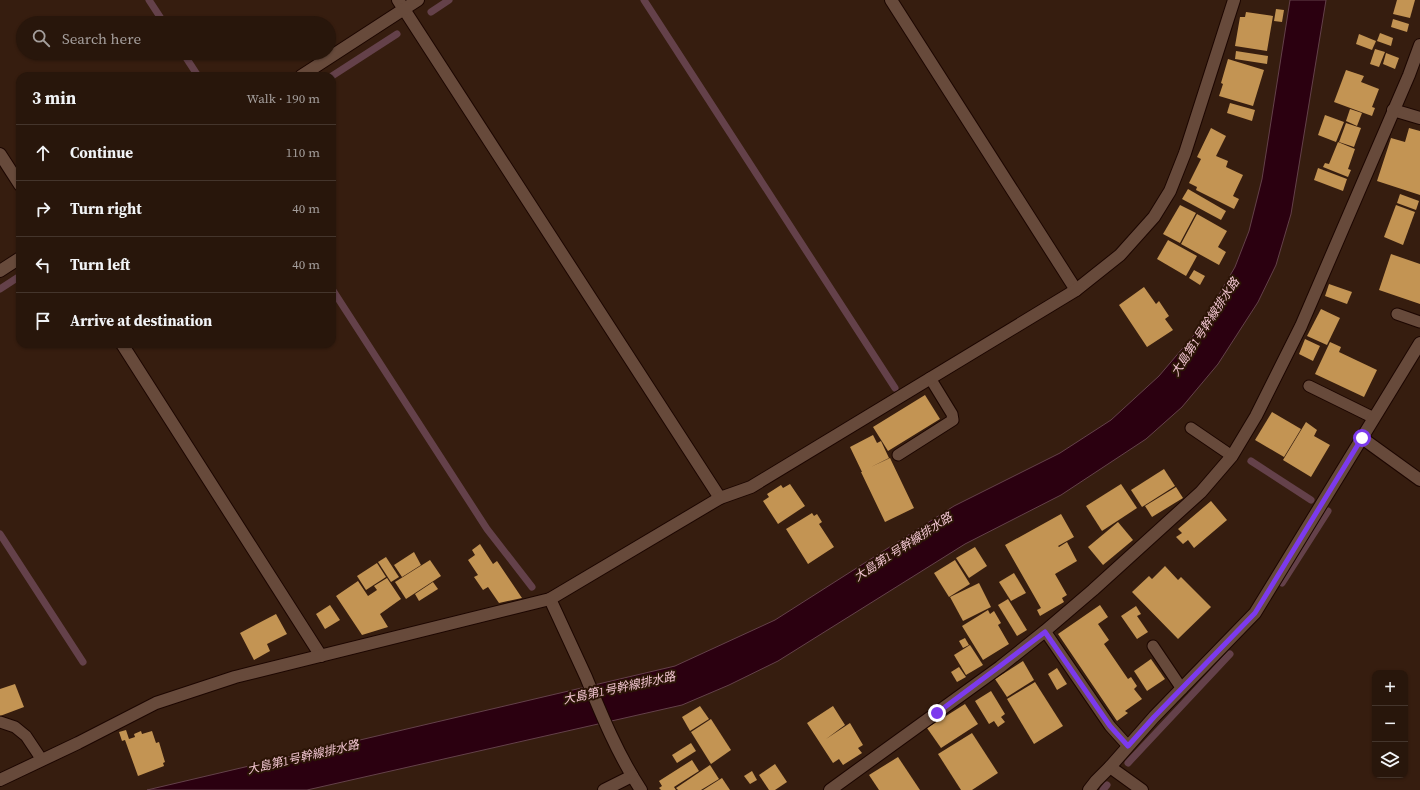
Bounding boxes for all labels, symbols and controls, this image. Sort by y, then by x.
search box [16,16,336,60]
icon: search [30,27,52,49]
text: Search here [62,28,141,49]
text: 3 min [32,86,76,110]
text: Walk · 190 m [247,90,320,107]
icon: ahead [32,142,54,164]
text: Continue [70,142,133,163]
text: 110 m [286,144,320,161]
icon: right [32,198,54,220]
text: Turn right [70,198,142,219]
text: 40 m [292,200,320,217]
icon: left [32,254,54,276]
text: Turn left [70,254,130,275]
text: 40 m [292,256,320,273]
water label: 大島第1号幹線排水路 [1167,274,1243,379]
icon: arrive [32,310,54,332]
text: Arrive at destination [70,310,212,331]
route start [1353,429,1371,447]
water label: 大島第1号幹線排水路 [851,509,956,585]
water label: 大島第1号幹線排水路 [562,668,677,708]
map controls [1372,670,1408,778]
button: + [1372,670,1408,706]
route end [928,704,946,722]
button: − [1372,706,1408,742]
water label: 大島第1号幹線排水路 [246,736,361,778]
button: layers [1372,742,1408,778]

